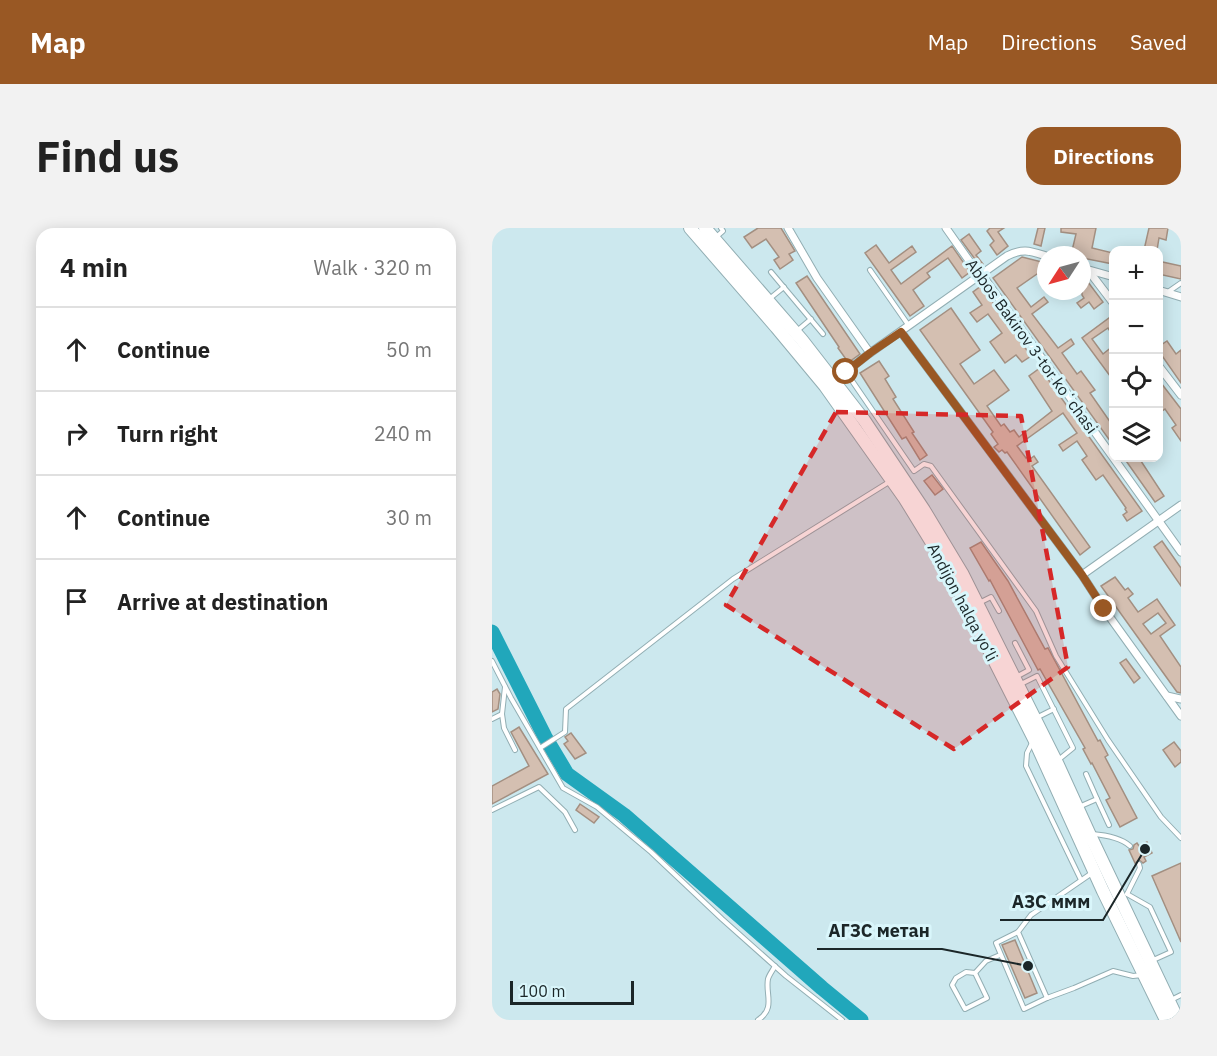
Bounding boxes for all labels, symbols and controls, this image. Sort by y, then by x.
text: Map [30,24,86,61]
text: Map [928,28,968,56]
text: Directions [1001,28,1097,56]
text: Saved [1130,28,1187,56]
button: Directions [1026,127,1181,185]
text: Find us [36,129,179,184]
north arrow [1037,246,1091,300]
map controls [1109,246,1163,462]
button: + [1109,246,1163,300]
text: 4 min [60,250,128,284]
text: Walk · 320 m [314,254,432,281]
street label: Abbos Bakirov 3-tor koʻchasi [962,255,1102,437]
button: − [1109,300,1163,354]
icon: ahead [60,333,93,366]
text: Continue [117,335,210,364]
text: 50 m [386,336,432,363]
button: locate [1109,354,1163,408]
route start [832,358,858,384]
button: layers [1109,408,1163,462]
icon: right [60,417,93,450]
text: Turn right [117,419,218,448]
text: 240 m [374,420,432,447]
icon: ahead [60,501,93,534]
text: Continue [117,503,210,532]
text: 30 m [386,504,432,531]
street label: Andijon halqa yo‘li [923,539,1003,665]
icon: arrive [60,585,93,618]
text: Arrive at destination [117,587,328,616]
route end [1090,595,1116,621]
callout: АЗС ммм [1000,884,1103,920]
text: АЗС ммм [1012,890,1090,913]
callout: АГЗС метан [817,913,942,949]
text: АГЗС метан [828,919,930,942]
scale bar [510,978,634,1006]
text: 100 m [519,981,566,1001]

